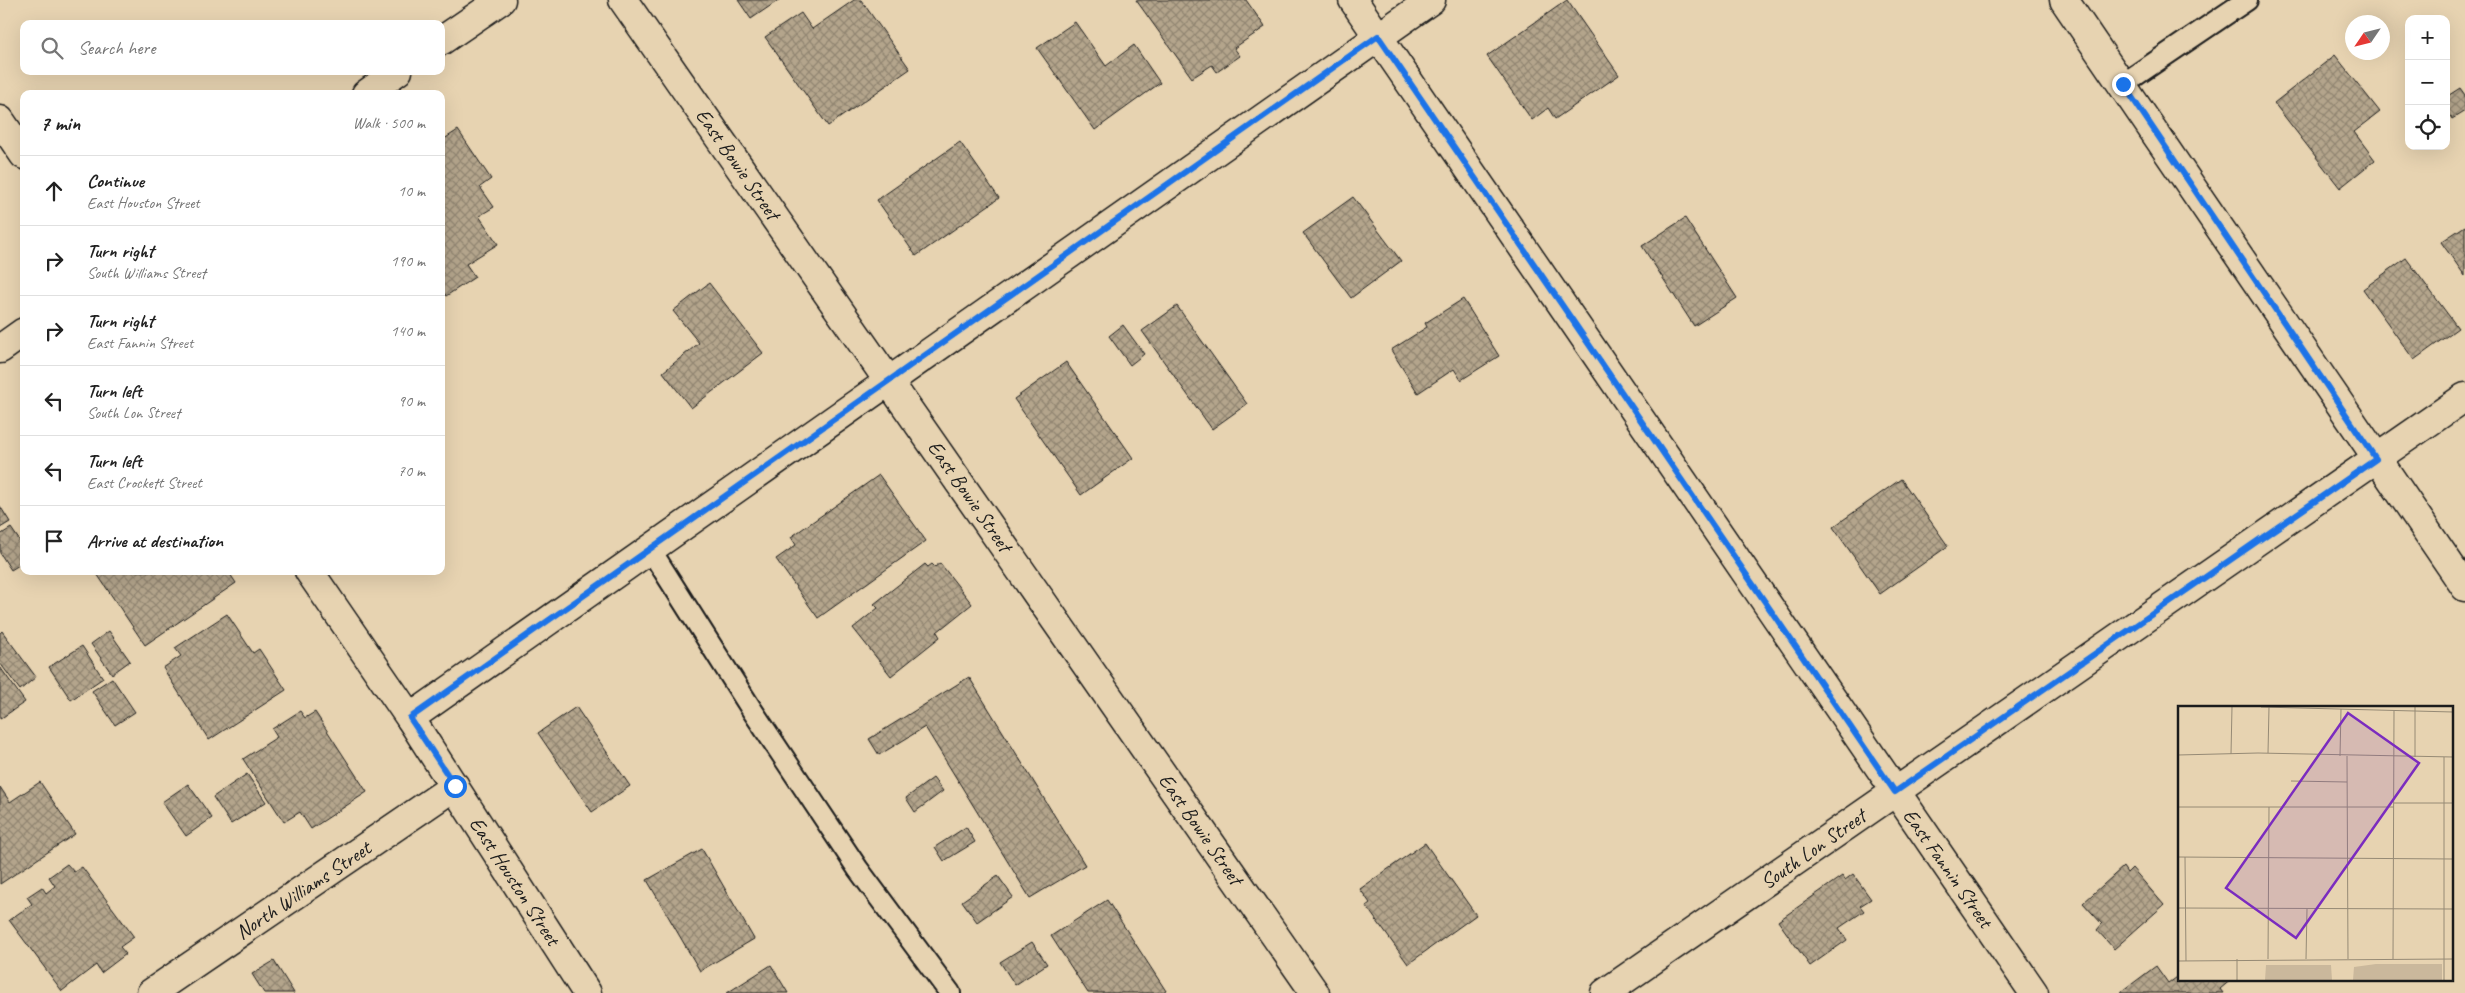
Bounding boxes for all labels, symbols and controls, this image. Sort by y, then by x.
north arrow [2345,15,2390,60]
map controls [2405,15,2450,150]
button: + [2405,15,2450,60]
search box [20,20,445,75]
icon: search [38,34,66,62]
text: Search here [78,36,155,60]
button: − [2405,60,2450,105]
route end [2112,73,2135,96]
street label: East Bowie Street [690,103,788,227]
button: locate [2405,105,2450,150]
text: 7 min [40,110,80,136]
text: Walk · 500 m [353,113,425,133]
text: Continue [87,169,144,193]
icon: ahead [40,177,68,205]
text: 10 m [398,181,425,201]
text: East Houston Street [87,193,200,213]
text: Turn right [87,239,154,263]
icon: right [40,247,68,275]
text: 190 m [391,251,425,271]
text: South Williams Street [87,263,206,283]
text: Turn right [87,309,154,333]
icon: right [40,317,68,345]
text: 140 m [391,321,425,341]
text: East Fannin Street [87,333,193,353]
text: Turn left [87,379,142,403]
icon: left [40,387,68,415]
text: 90 m [398,391,425,411]
text: South Lon Street [87,403,180,423]
street label: East Bowie Street [922,435,1020,559]
text: Turn left [87,449,142,473]
icon: left [40,457,68,485]
text: 70 m [398,461,425,481]
text: East Crockett Street [87,473,202,493]
icon: arrive [40,527,68,555]
text: Arrive at destination [87,529,223,553]
inset map [2178,706,2452,980]
street label: East Bowie Street [1153,768,1251,892]
route start [444,775,467,798]
street label: South Lon Street [1755,801,1873,895]
street label: East Fannin Street [1897,803,2000,934]
street label: East Houston Street [464,812,567,952]
street label: North Williams Street [230,834,377,945]

